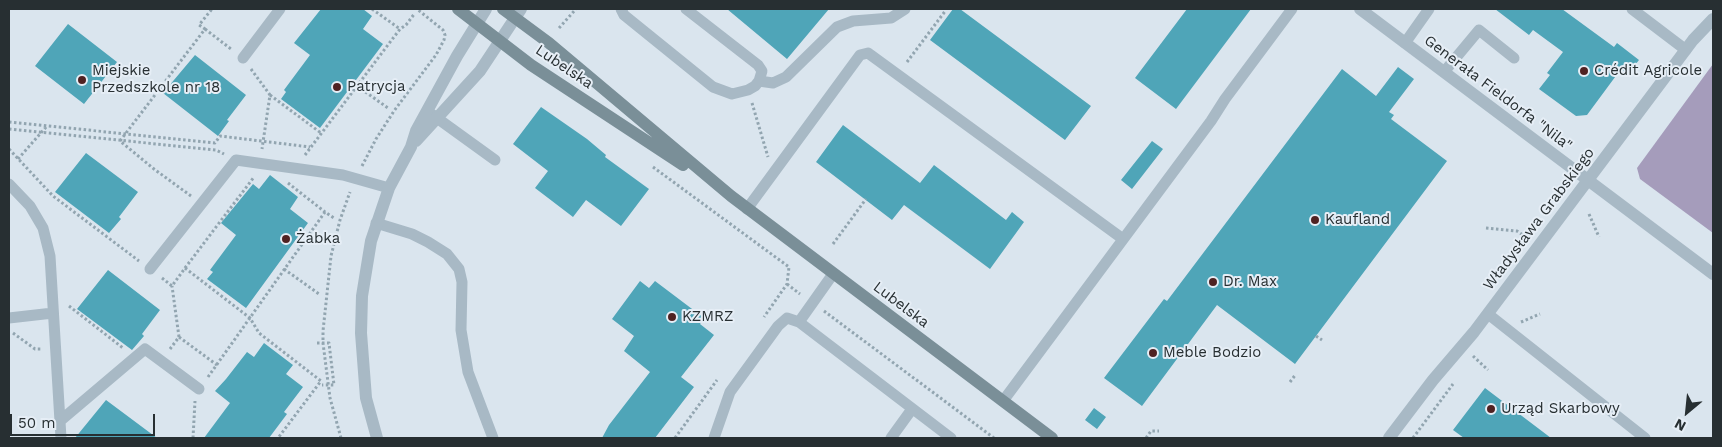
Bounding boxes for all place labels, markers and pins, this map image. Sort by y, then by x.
place label: Miejskie Przedszkole nr 18 [92,62,220,97]
place label: Crédit Agricole [1594,62,1702,80]
marker: Crédit Agricole [1578,65,1590,77]
marker: Miejskie Przedszkole nr 18 [76,74,88,86]
place label: Patrycja [347,78,405,96]
marker: Patrycja [331,81,343,93]
place label: Kaufland [1325,211,1390,229]
marker: Kaufland [1309,214,1321,226]
place label: Żabka [296,230,340,248]
marker: Żabka [280,233,292,245]
place label: Dr. Max [1223,273,1277,291]
marker: Dr. Max [1207,276,1219,288]
place label: KZMRZ [682,308,734,326]
marker: KZMRZ [666,311,678,323]
place label: Meble Bodzio [1163,344,1261,362]
marker: Meble Bodzio [1147,347,1159,359]
place label: Urząd Skarbowy [1501,400,1620,418]
marker: Urząd Skarbowy [1485,403,1497,415]

